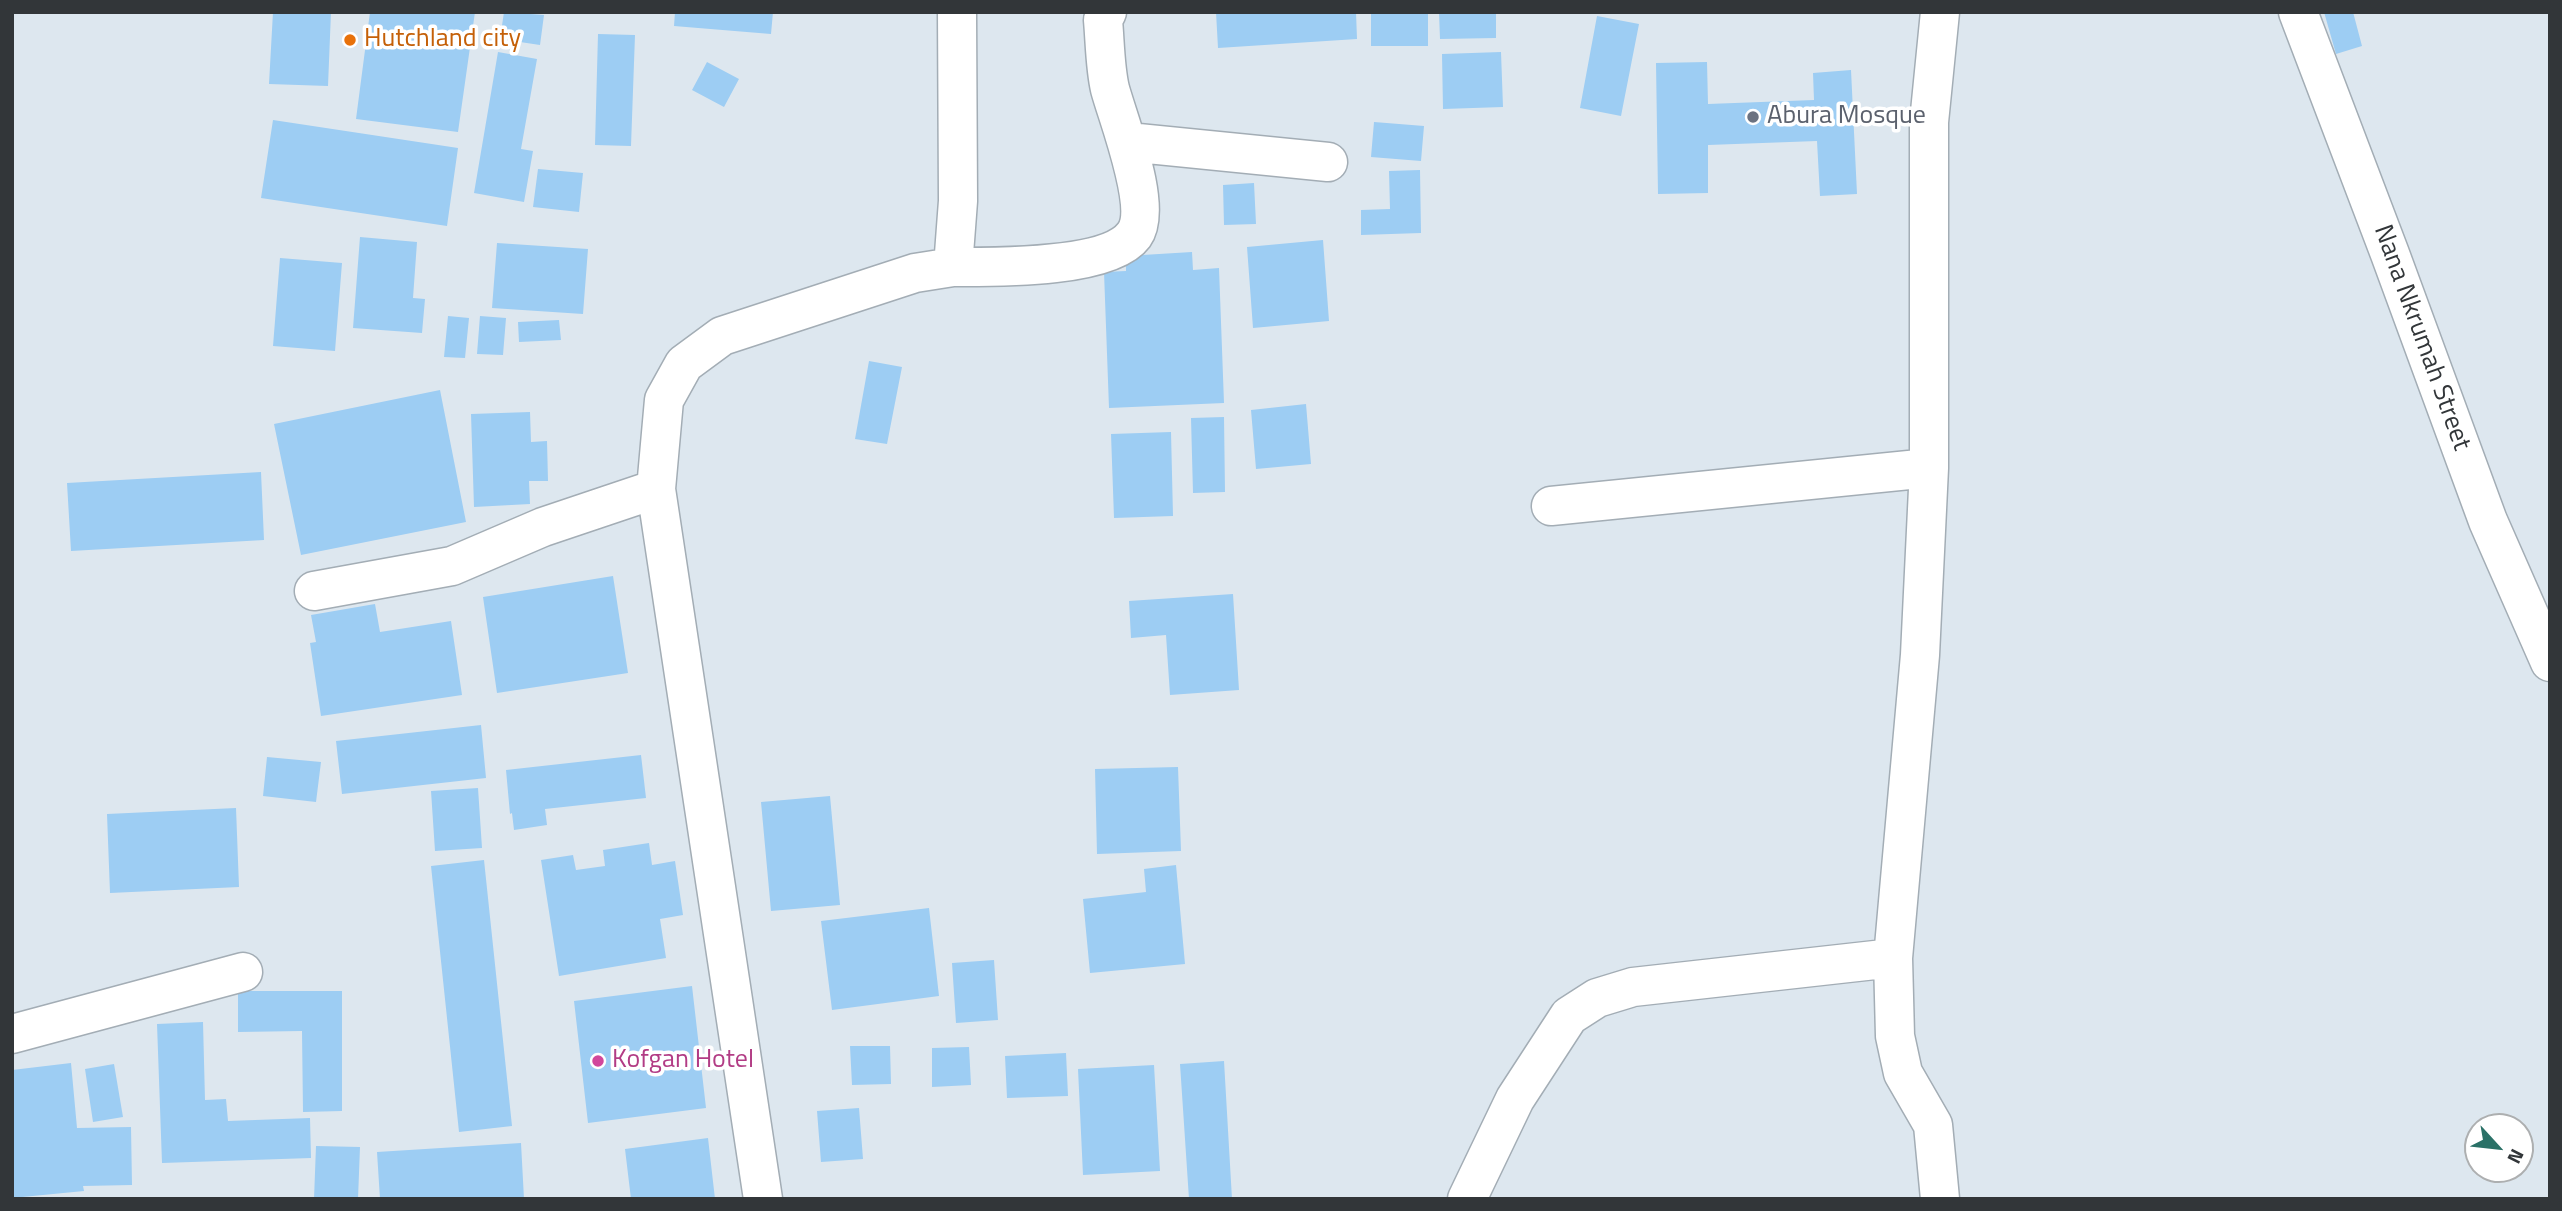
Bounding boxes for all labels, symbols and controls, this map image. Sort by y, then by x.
place label: Hutchland city [364,24,521,56]
marker: Hutchland city [342,32,358,48]
place label: Abura Mosque [1767,101,1926,133]
marker: Abura Mosque [1745,109,1761,125]
street label: Nana Nkrumah Street [2366,221,2476,455]
place label: Kofgan Hotel [612,1045,754,1077]
marker: Kofgan Hotel [590,1053,606,1069]
north arrow [2464,1113,2534,1183]
text: N [2500,1144,2532,1169]

